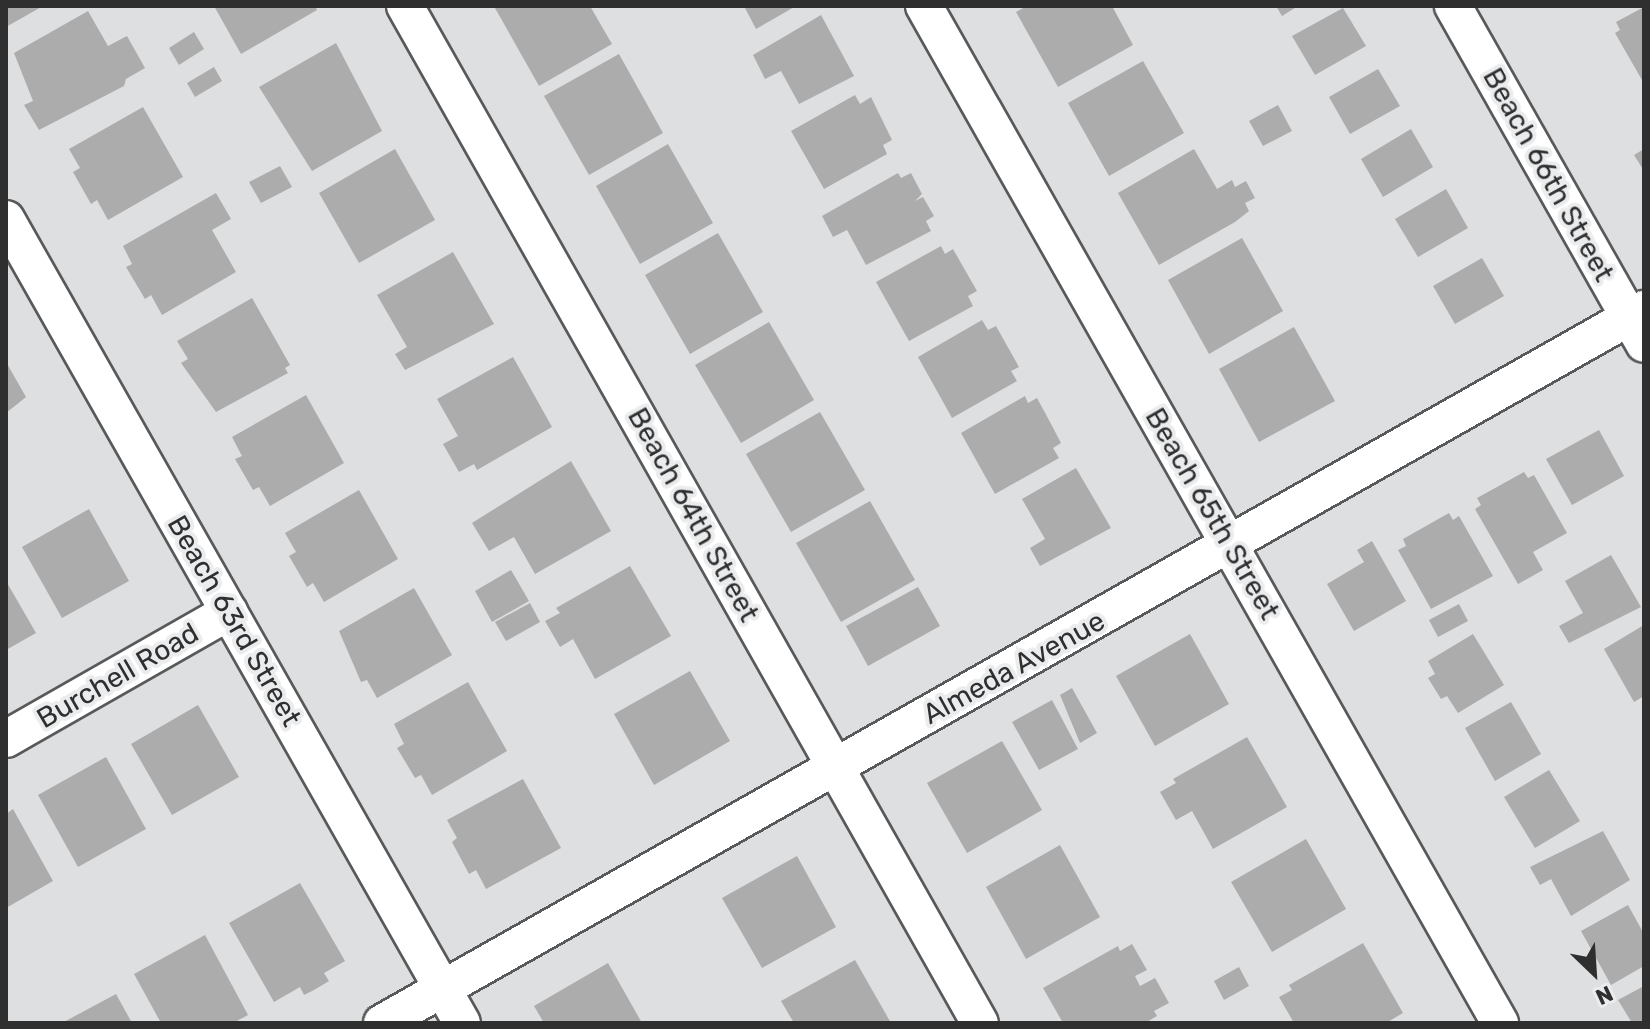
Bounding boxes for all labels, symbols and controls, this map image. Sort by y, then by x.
street label: Beach 66th Street [1475,62,1621,288]
street label: Beach 64th Street [620,402,766,628]
street label: Beach 65th Street [1138,402,1286,626]
street label: Beach 63rd Street [160,510,308,732]
street label: Almeda Avenue [917,604,1111,732]
street label: Burchell Road [31,616,205,736]
north arrow [1554,933,1634,1013]
text: N [1591,980,1617,1011]

